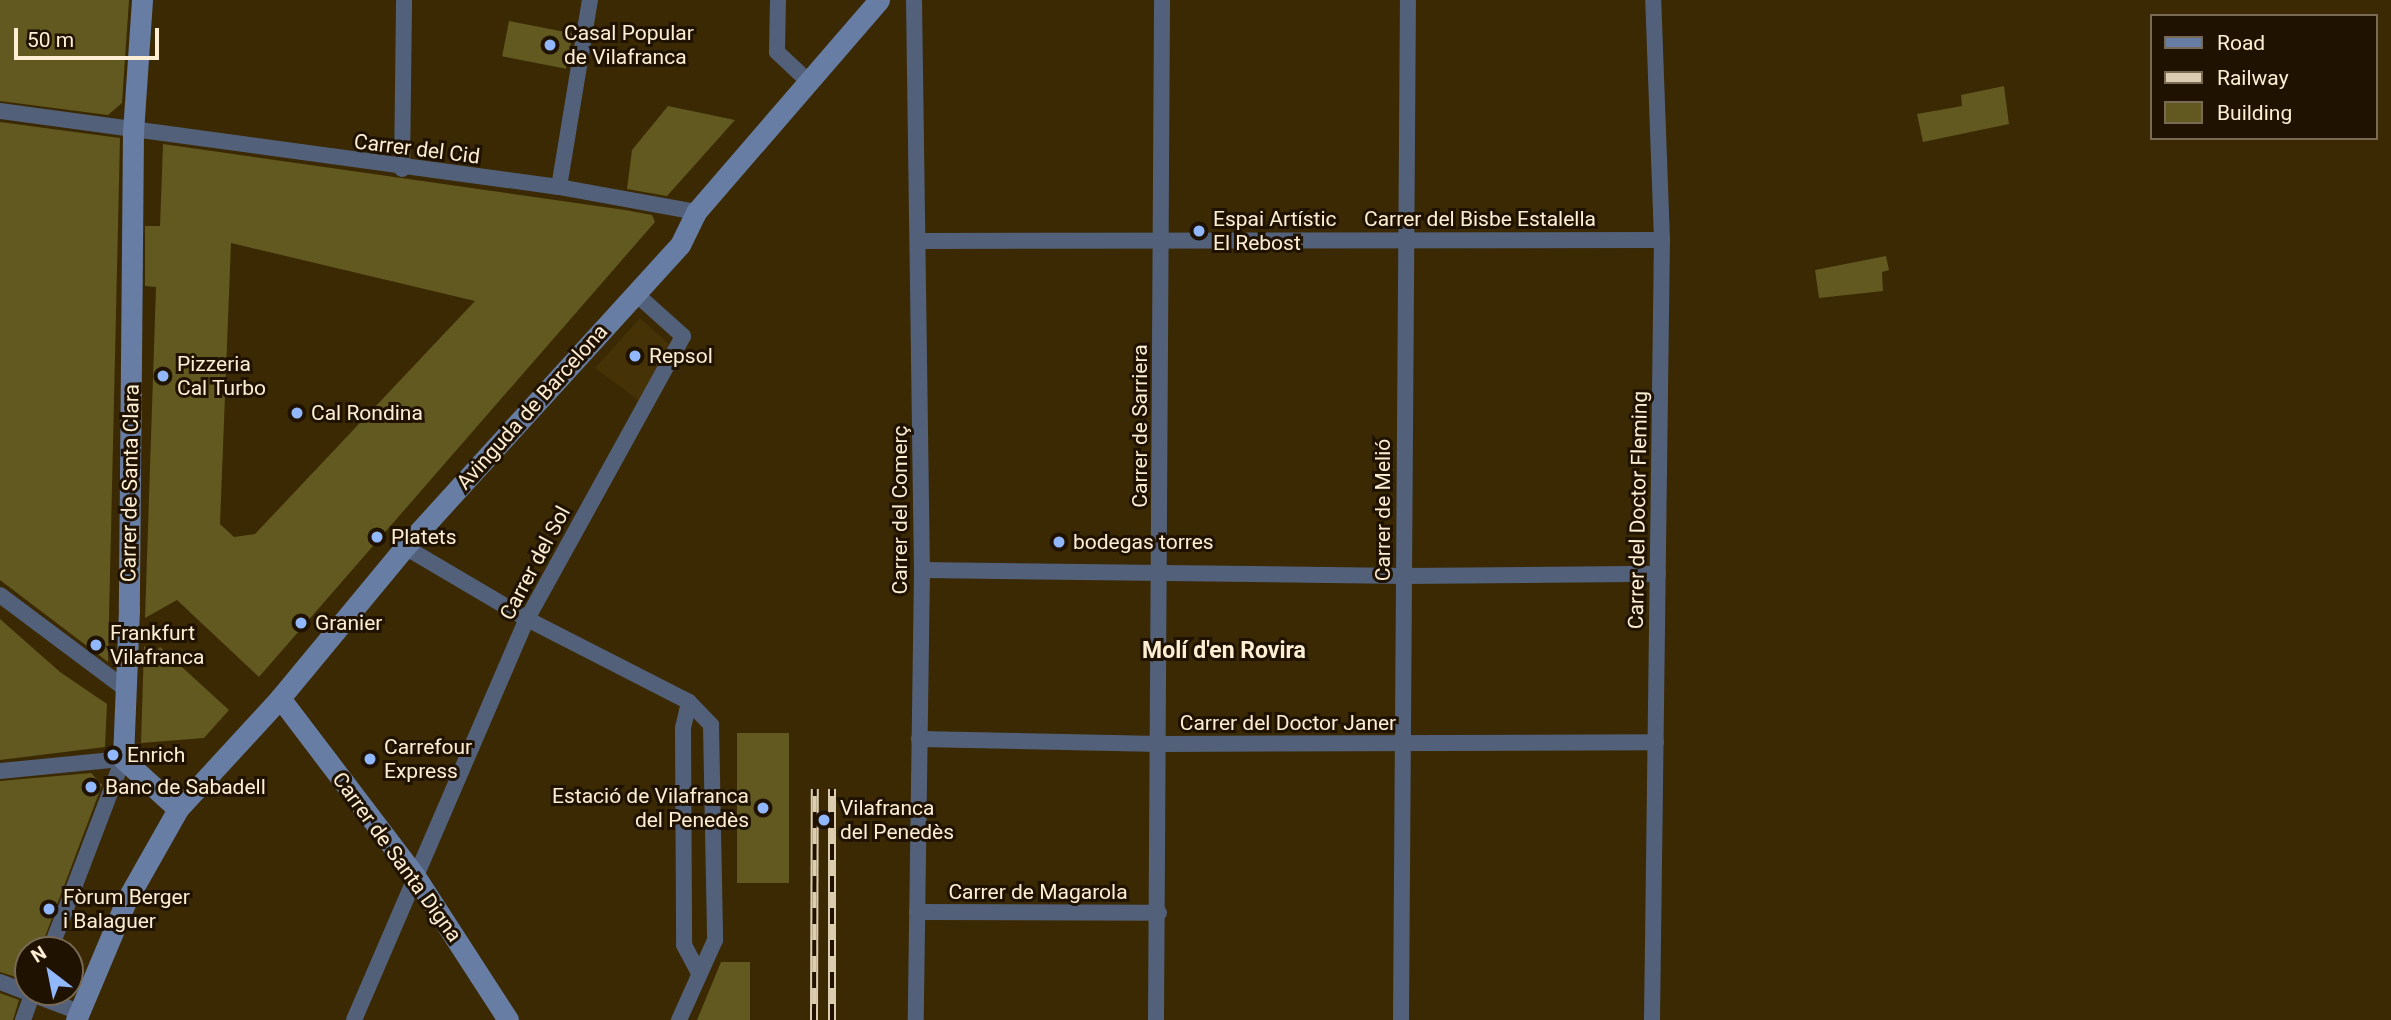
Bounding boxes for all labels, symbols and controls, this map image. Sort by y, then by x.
scale bar [18,14,163,58]
legend [2150,14,2377,140]
place label: Casal Popular de Vilafranca [564,20,694,70]
text: 50 m [27,28,74,52]
text: Road [2217,31,2265,55]
marker: Casal Popular de Vilafranca [542,37,558,53]
text: Railway [2217,66,2289,90]
text: Building [2217,101,2292,125]
street label: Carrer del Cid [353,129,481,169]
place label: Espai Artístic El Rebost [1213,206,1337,256]
street label: Carrer del Bisbe Estalella [1364,206,1596,232]
marker: Espai Artístic El Rebost [1191,223,1207,239]
street label: Avinguda de Barcelona [451,319,613,495]
place label: Repsol [649,343,713,369]
street label: Carrer de Sarriera [1127,344,1153,508]
marker: Repsol [627,348,643,364]
place label: Pizzeria Cal Turbo [177,351,266,401]
marker: Pizzeria Cal Turbo [155,368,171,384]
street label: Carrer de Santa Clara [116,384,144,582]
street label: Carrer del Doctor Fleming [1623,391,1653,629]
place label: Cal Rondina [311,400,423,426]
marker: Cal Rondina [289,405,305,421]
street label: Carrer del Comerç [887,426,913,594]
street label: Carrer de Melió [1370,439,1396,581]
street label: Carrer del Sol [494,502,576,624]
place label: Platets [391,524,456,550]
marker: Platets [369,529,385,545]
place label: bodegas torres [1073,529,1214,555]
marker: bodegas torres [1051,534,1067,550]
place label: Granier [315,610,382,636]
marker: Granier [293,615,309,631]
place label: Frankfurt Vilafranca [110,620,204,670]
marker: Frankfurt Vilafranca [88,637,104,653]
district label: Molí d'en Rovira [1142,637,1306,665]
street label: Carrer del Doctor Janer [1180,710,1396,736]
place label: Carrefour Express [384,734,472,784]
place label: Enrich [127,742,185,768]
marker: Enrich [105,747,121,763]
marker: Carrefour Express [362,751,378,767]
street label: Carrer de Santa Digna [327,767,467,947]
place label: Banc de Sabadell [105,774,266,800]
marker: Banc de Sabadell [83,779,99,795]
place label: Estació de Vilafranca del Penedès [552,783,749,833]
place label: Vilafranca del Penedès [840,795,954,845]
marker: Estació de Vilafranca del Penedès [755,800,771,816]
marker: Vilafranca del Penedès [814,810,834,830]
street label: Carrer de Magarola [948,879,1128,905]
place label: Fòrum Berger i Balaguer [63,884,190,934]
marker: Fòrum Berger i Balaguer [41,901,57,917]
north arrow [14,936,84,1006]
text: N [27,941,50,968]

